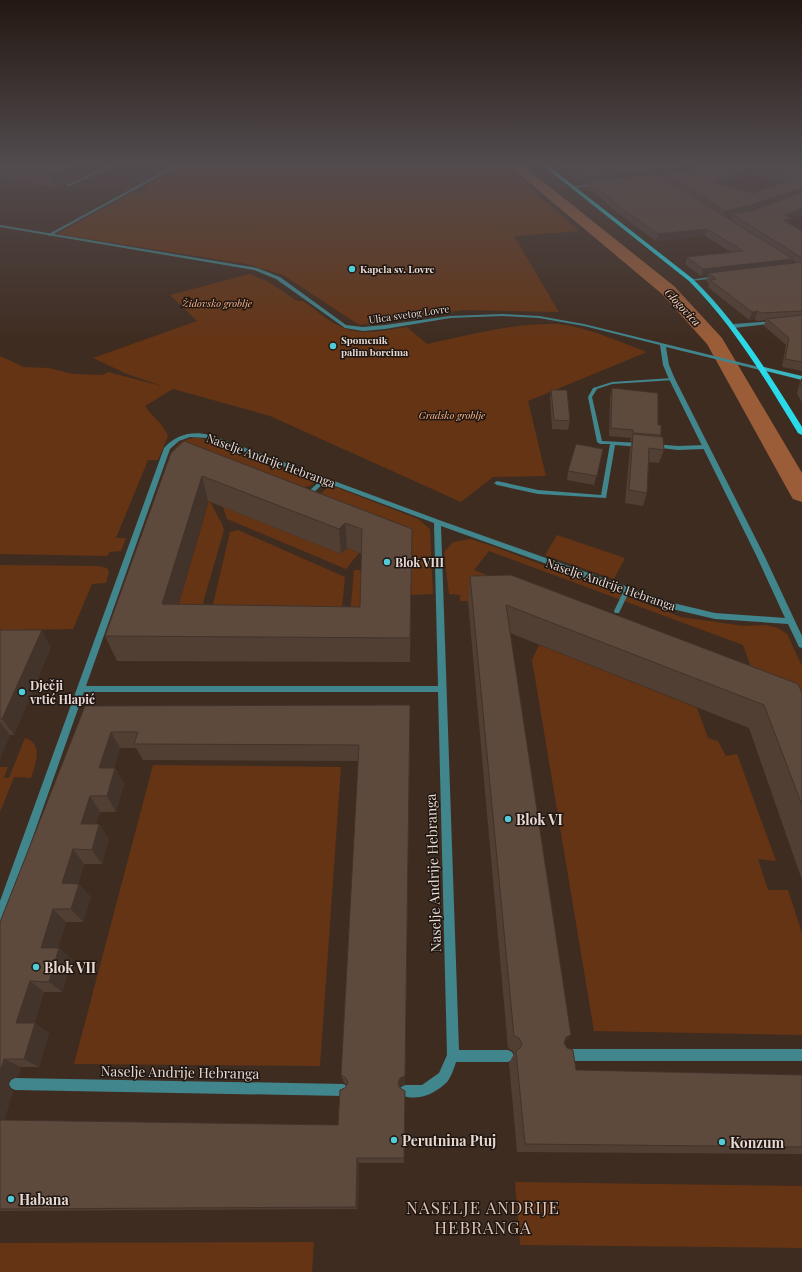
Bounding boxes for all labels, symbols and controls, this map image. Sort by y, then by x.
place label: Kapela sv. Lovre [360,262,435,276]
marker: Kapela sv. Lovre [347,264,357,274]
water label: Glogovica [662,285,704,329]
park label: Židovsko groblje [181,296,253,310]
street label: Ulica svetog Lovre [368,301,450,327]
place label: Spomenik palim borcima [341,333,409,359]
marker: Spomenik palim borcima [328,341,338,351]
park label: Gradsko groblje [419,408,486,422]
street label: Naselje Andrije Hebranga [204,429,338,491]
place label: Blok VIII [395,554,445,570]
street label: Naselje Andrije Hebranga [544,554,678,614]
marker: Blok VIII [382,557,392,567]
place label: Dječji vrtić Hlapić [29,677,95,707]
marker: Dječji vrtić Hlapić [17,687,27,697]
street label: Naselje Andrije Hebranga [421,793,445,953]
place label: Blok VI [516,810,563,829]
marker: Blok VI [503,814,513,824]
place label: Blok VII [44,958,96,977]
marker: Blok VII [31,962,41,972]
street label: Naselje Andrije Hebranga [101,1061,260,1083]
place label: Perutnina Ptuj [402,1131,496,1150]
place label: Konzum [730,1133,784,1152]
marker: Perutnina Ptuj [389,1135,399,1145]
marker: Konzum [717,1137,727,1147]
place label: Habana [19,1190,69,1209]
marker: Habana [6,1194,16,1204]
district label: NASELJE ANDRIJE HEBRANGA [406,1196,560,1238]

